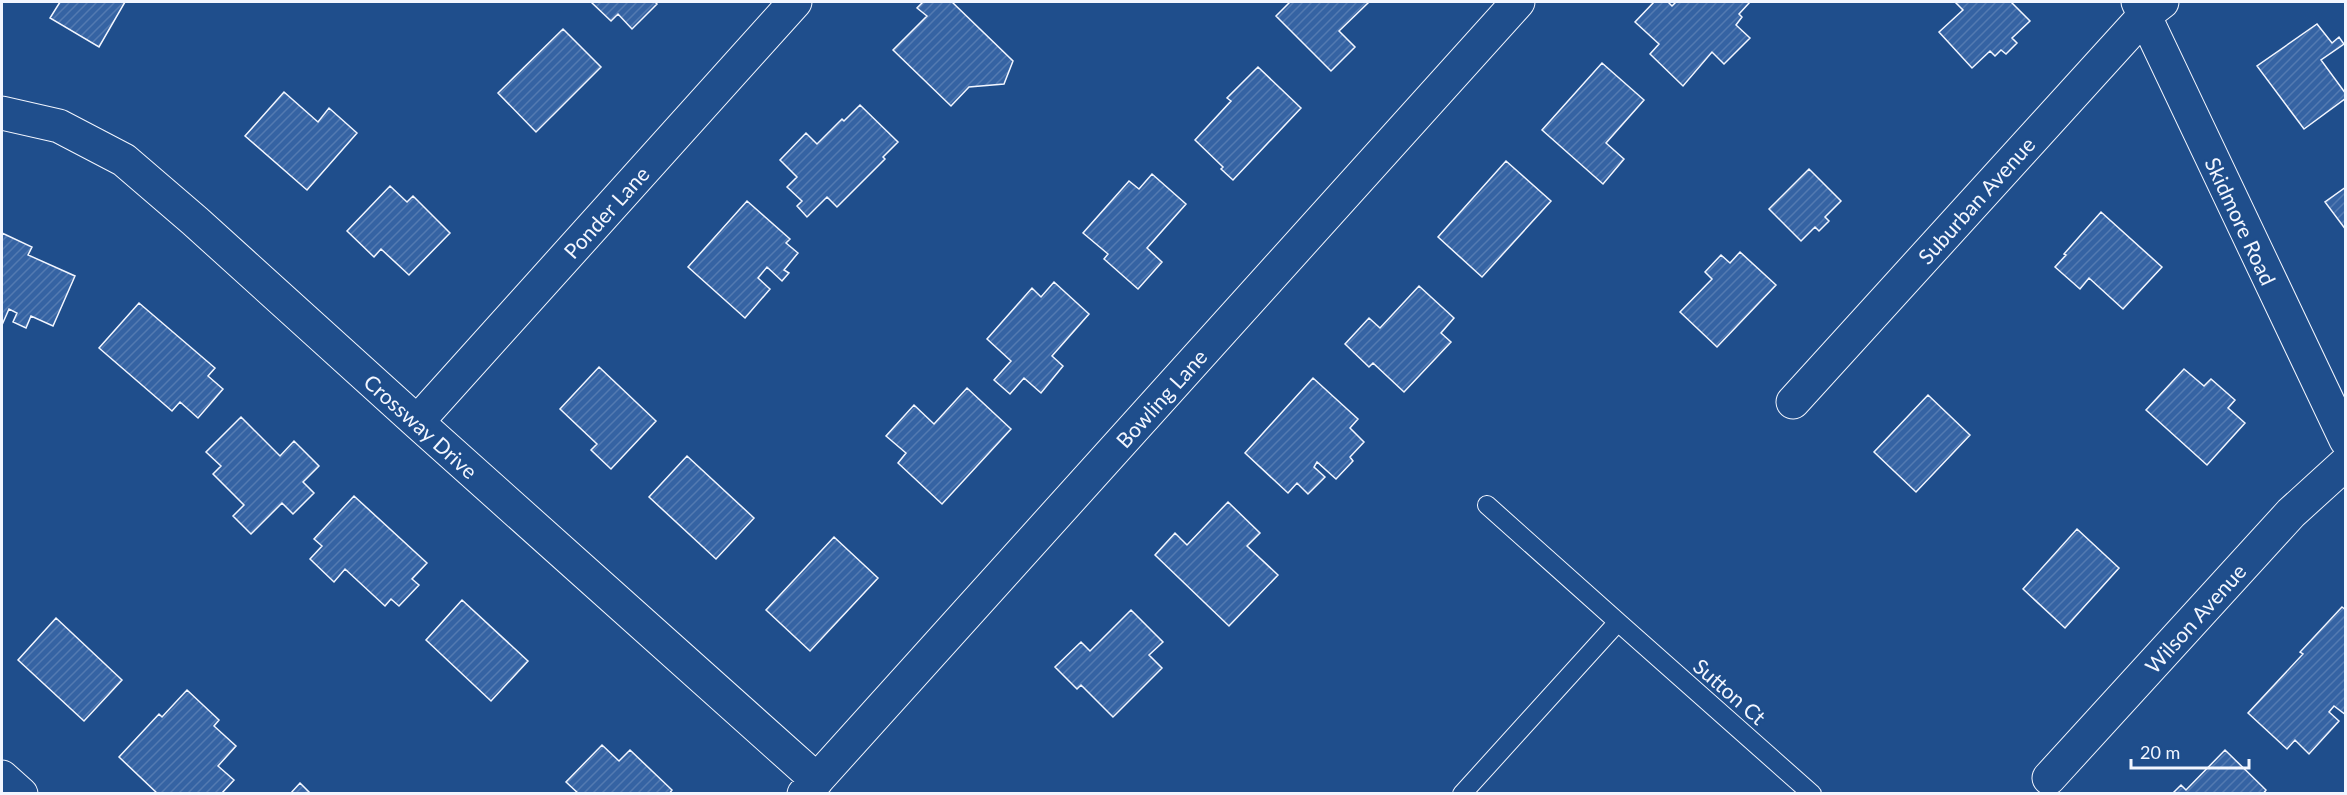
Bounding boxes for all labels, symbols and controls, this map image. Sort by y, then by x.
street label: Suburban Avenue [1912,131,2040,269]
street label: Skidmore Road [2200,153,2282,289]
street label: Ponder Lane [558,161,654,263]
street label: Bowling Lane [1110,344,1212,452]
street label: Crossway Drive [359,369,483,483]
street label: Wilson Avenue [2139,558,2251,678]
street label: Sutton Ct [1689,653,1772,729]
scale bar [2131,732,2250,770]
text: 20 m [2140,741,2180,763]

